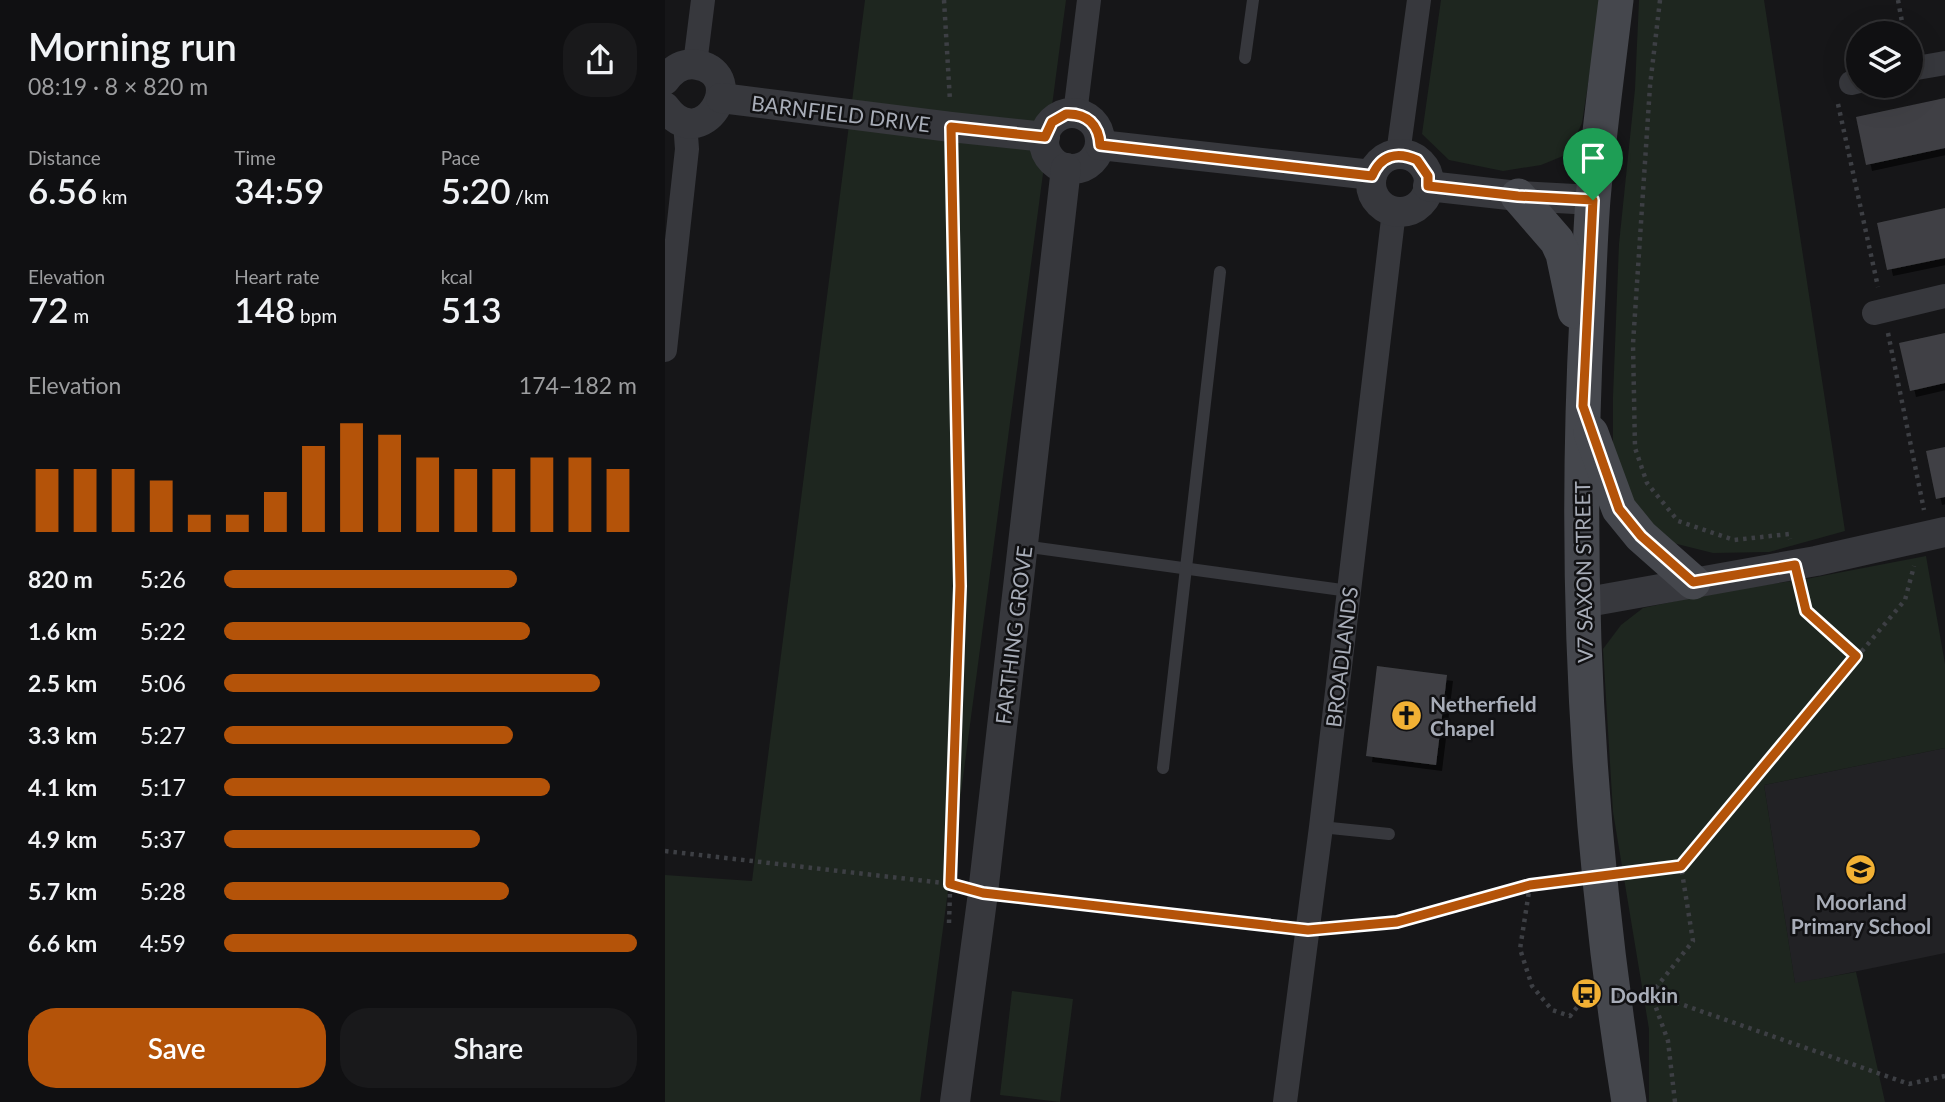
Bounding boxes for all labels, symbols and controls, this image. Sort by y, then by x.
map controls [1846,21,1923,98]
button: layers [1846,21,1923,98]
text: Morning run [28,23,237,69]
button: share [563,23,637,97]
text: 08:19 · 8 × 820 m [28,72,208,100]
street label: BARNFIELD DRIVE [750,90,932,136]
pin [1563,128,1623,200]
icon: arrive [1574,139,1612,177]
text: Distance [28,146,101,169]
text: Time [234,146,276,169]
text: Pace [441,146,480,169]
text: 6.56 [28,169,97,211]
text: 34:59 [234,169,324,211]
text: 5:20 [441,169,510,211]
text: km [97,185,127,208]
text: /km [510,185,549,208]
text: Elevation [28,265,105,288]
text: Heart rate [234,265,320,288]
text: kcal [441,265,473,288]
text: 72 [28,288,69,330]
text: 148 [234,288,295,330]
text: 513 [441,288,502,330]
text: m [69,304,89,327]
text: bpm [295,304,337,327]
text: Elevation [28,371,121,399]
text: 174–182 m [519,371,637,399]
street label: V7 SAXON STREET [1569,480,1597,663]
street label: FARTHING GROVE [990,544,1036,726]
text: 820 m [28,565,93,593]
text: 5:26 [140,565,186,593]
street label: BROADLANDS [1320,585,1362,729]
text: 1.6 km [28,617,97,645]
text: 5:22 [140,617,186,645]
text: 2.5 km [28,669,97,697]
text: 5:06 [140,669,186,697]
place label: Netherfield Chapel [1430,691,1537,740]
church icon: Netherfield Chapel [1390,698,1424,732]
text: 3.3 km [28,721,97,749]
text: 5:27 [140,721,186,749]
text: 4.1 km [28,773,97,801]
text: 5:17 [140,773,186,801]
text: 4.9 km [28,825,97,853]
text: 5:37 [140,825,186,853]
school or university icon: Moorland Primary School [1844,852,1878,886]
text: 5.7 km [28,877,97,905]
text: 5:28 [140,877,186,905]
place label: Moorland Primary School [1791,889,1931,938]
text: 6.6 km [28,929,97,957]
text: 4:59 [140,929,186,957]
bus stop icon: Dodkin [1570,977,1604,1011]
place label: Dodkin [1610,982,1678,1007]
button: Save [28,1008,326,1088]
button: Share [340,1008,637,1088]

